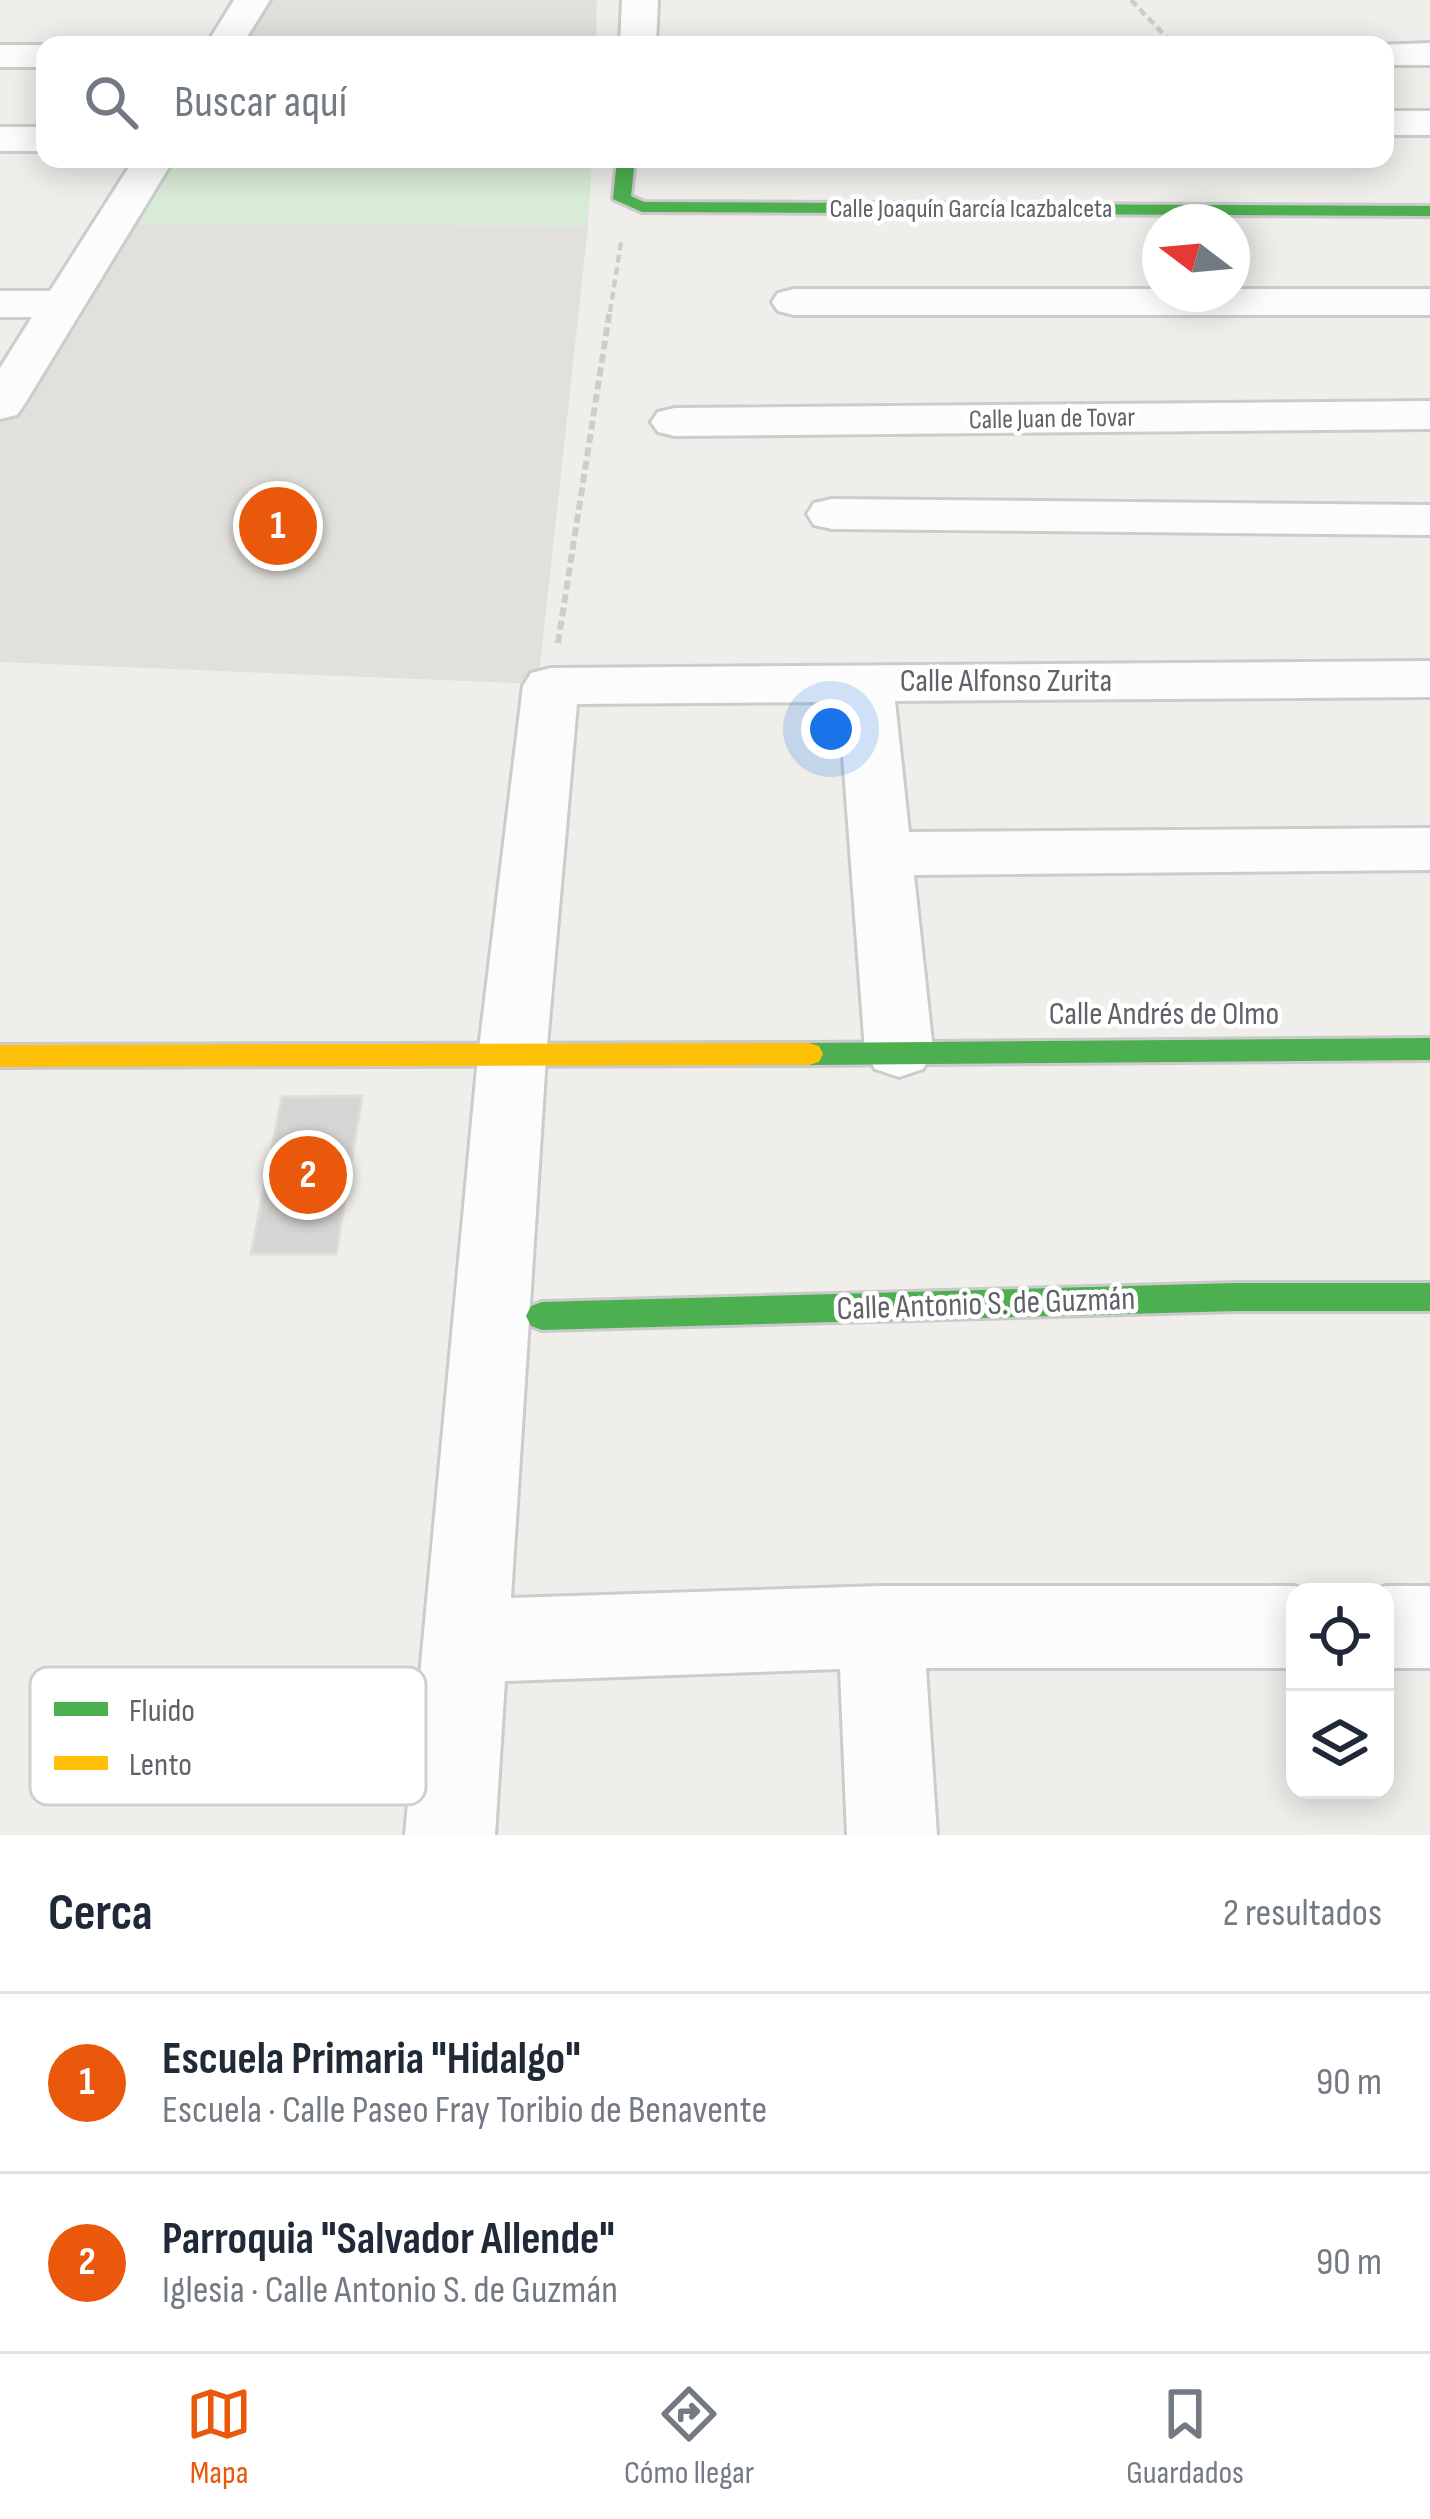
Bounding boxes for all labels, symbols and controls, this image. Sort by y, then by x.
search box [36,36,1394,168]
icon: search [78,69,144,135]
text: Buscar aquí [174,75,347,130]
street label: Calle Joaquín García Icazbalceta [830,193,1112,225]
north arrow [1142,204,1250,312]
street label: Calle Juan de Tovar [969,402,1136,436]
pin: 1 [239,481,317,571]
street label: Calle Alfonso Zurita [900,661,1112,701]
your location [801,699,861,759]
street label: Calle Andrés de Olmo [1049,994,1279,1034]
pin: 2 [269,1130,347,1220]
street label: Calle Antonio S. de Guzmán [836,1279,1136,1329]
map controls [1286,1583,1394,1799]
button: locate [1286,1583,1394,1691]
legend [30,1667,426,1805]
text: Fluido [129,1691,195,1731]
button: layers [1286,1691,1394,1799]
text: Lento [129,1745,192,1785]
text: Cerca [48,1883,153,1944]
text: 2 resultados [1223,1890,1382,1937]
text: Escuela Primaria "Hidalgo" [162,2032,581,2087]
text: 1 [79,2059,95,2106]
text: 90 m [1316,2059,1382,2106]
text: Escuela · Calle Paseo Fray Toribio de Benavente [162,2087,767,2134]
text: Parroquia "Salvador Allende" [162,2212,615,2267]
text: 2 [78,2239,96,2286]
text: 90 m [1316,2239,1382,2286]
text: Iglesia · Calle Antonio S. de Guzmán [162,2267,618,2314]
tab: Mapa [186,2381,252,2493]
tab: Cómo llegar [624,2381,754,2493]
tab: Guardados [1126,2381,1244,2493]

